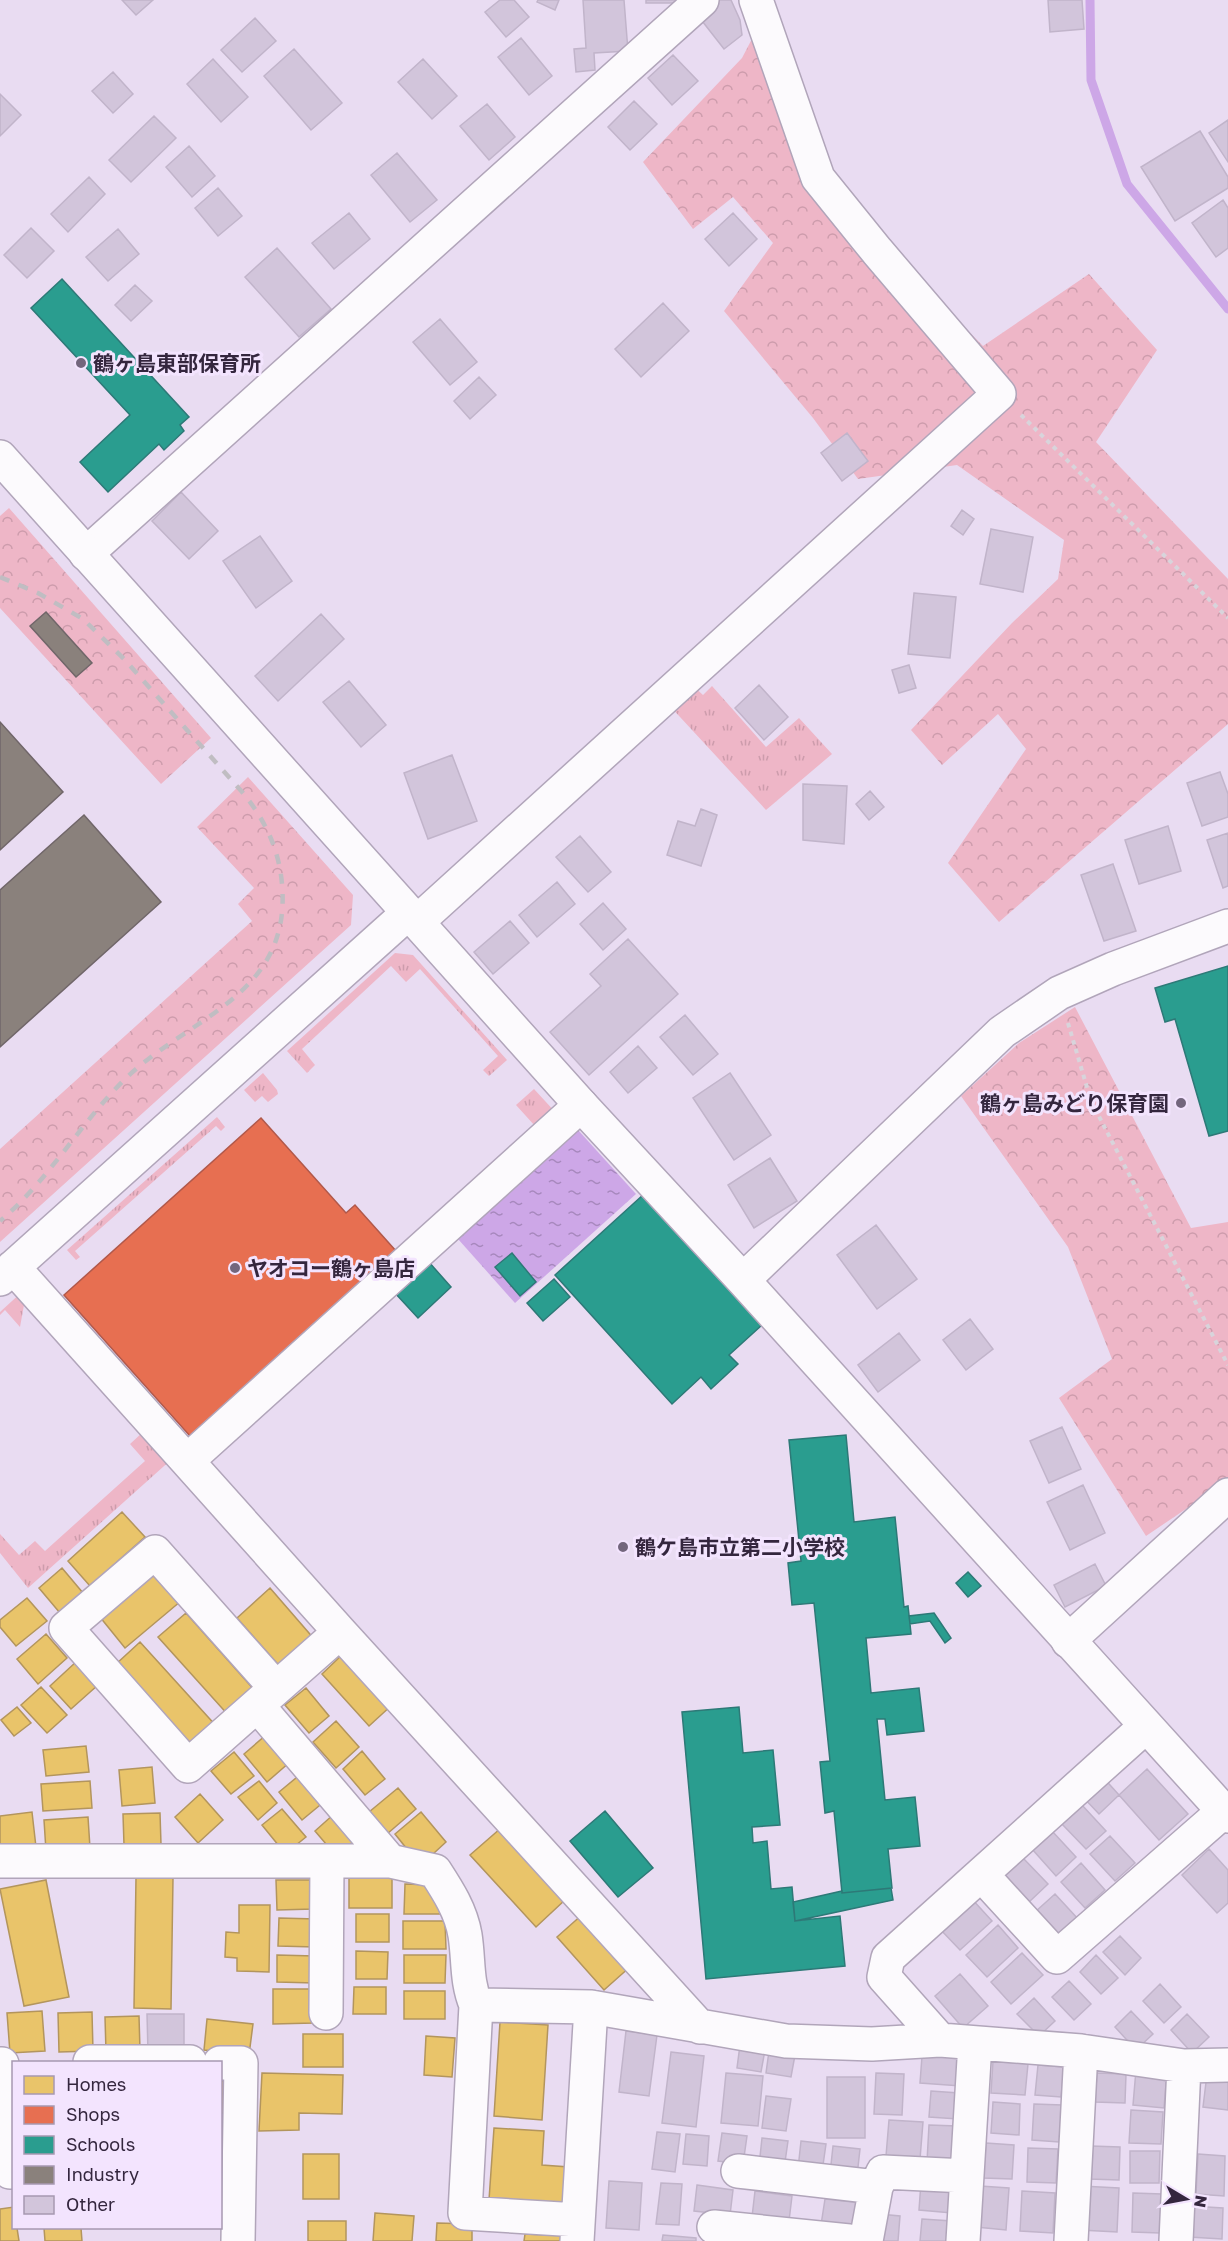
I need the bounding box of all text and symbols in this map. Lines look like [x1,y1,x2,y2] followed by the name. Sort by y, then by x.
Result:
[93,350,261,376] place label: 鶴ヶ島東部保育所
[74,356,88,370] marker: 鶴ヶ島東部保育所
[980,1090,1169,1116] place label: 鶴ヶ島みどり保育園
[1174,1096,1188,1110] marker: 鶴ヶ島みどり保育園
[247,1255,415,1281] place label: ヤオコー鶴ヶ島店
[228,1261,242,1275] marker: ヤオコー鶴ヶ島店
[635,1534,845,1560] place label: 鶴ケ島市立第二小学校
[616,1540,630,1554] marker: 鶴ケ島市立第二小学校
[12,2061,222,2229] legend
[66,2073,126,2095] text: Homes
[66,2103,120,2125] text: Shops
[66,2133,135,2155] text: Schools
[66,2163,139,2185] text: Industry
[1156,2169,1216,2229] north arrow
[66,2193,115,2215] text: Other
[1190,2194,1212,2209] text: N

